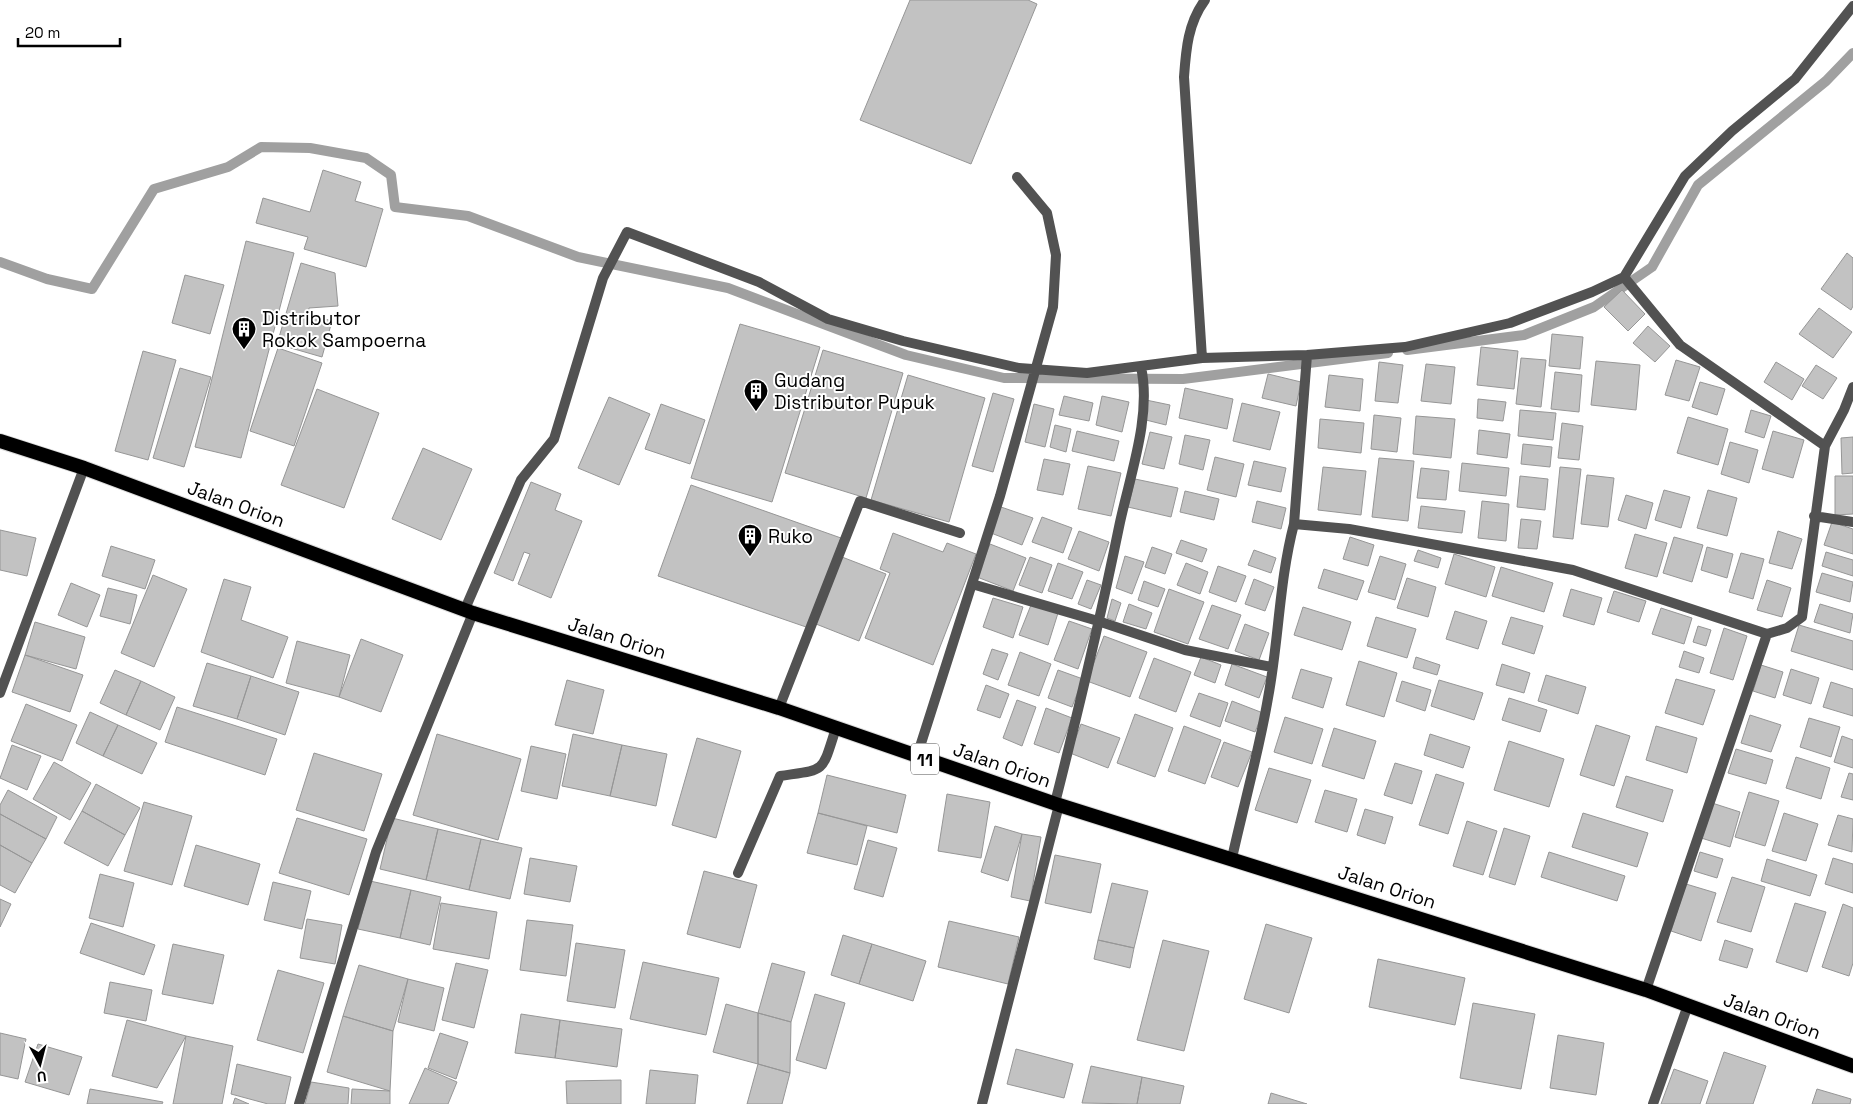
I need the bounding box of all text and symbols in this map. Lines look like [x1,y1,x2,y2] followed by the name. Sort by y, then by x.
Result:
[18,15,120,47] scale bar
[25,23,60,42] text: 20 m
[262,306,426,353] place label: Distributor Rokok Sampoerna
[231,316,257,350] building icon: Distributor Rokok Sampoerna
[774,368,935,415] place label: Gudang Distributor Pupuk
[743,378,769,412] building icon: Gudang Distributor Pupuk
[184,475,288,533] street label: Jalan Orion
[737,523,763,557] building icon: Ruko
[768,524,813,549] place label: Ruko
[565,611,669,665] street label: Jalan Orion
[950,737,1054,793] street label: Jalan Orion
[911,744,939,774] road number: 11
[1335,859,1439,915] street label: Jalan Orion
[1720,987,1824,1045] street label: Jalan Orion
[15,1039,65,1089] north arrow
[36,1067,47,1086] text: U

